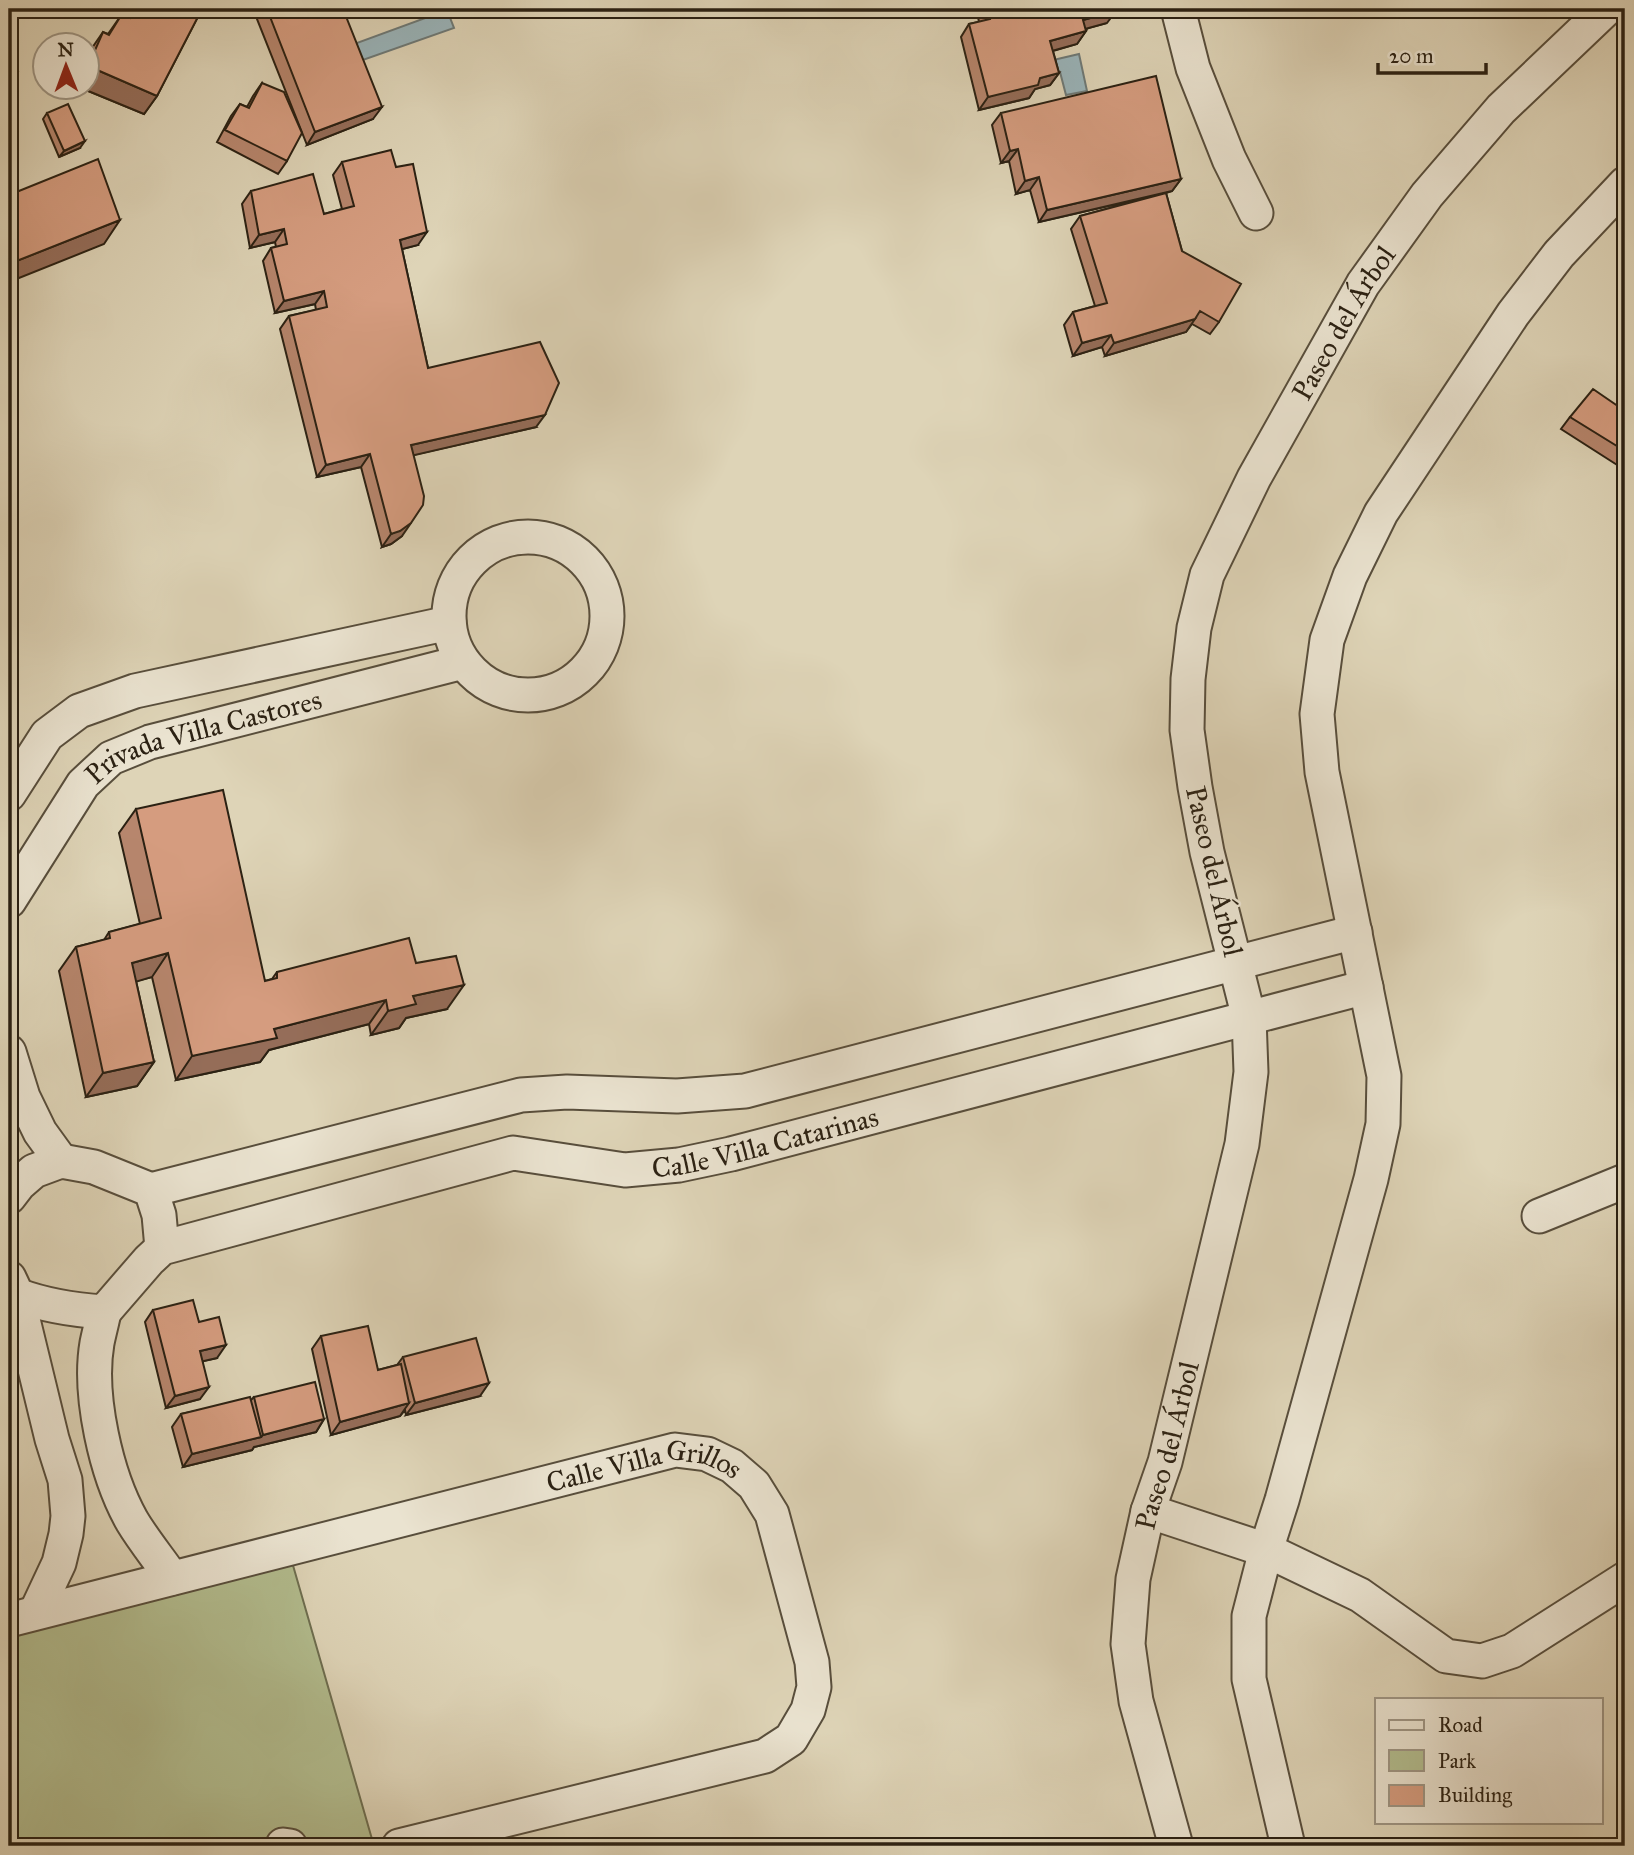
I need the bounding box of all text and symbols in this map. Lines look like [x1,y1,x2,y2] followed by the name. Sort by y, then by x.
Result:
[32,32,102,102] north arrow
[1378,32,1487,76] scale bar
[57,38,74,61] text: N
[1389,43,1434,69] text: 20 m
[1284,239,1403,407] street label: Paseo del Árbol
[77,682,325,792] street label: Privada Villa Castores
[1178,783,1251,960] street label: Paseo del Árbol
[650,1099,882,1185] street label: Calle Villa Catarinas
[1127,1357,1207,1533] street label: Paseo del Árbol
[542,1432,750,1500] street label: Calle Villa Grillos
[1375,1698,1602,1824] legend
[1438,1712,1483,1738] text: Road
[1438,1748,1476,1774] text: Park
[1438,1782,1512,1808] text: Building

